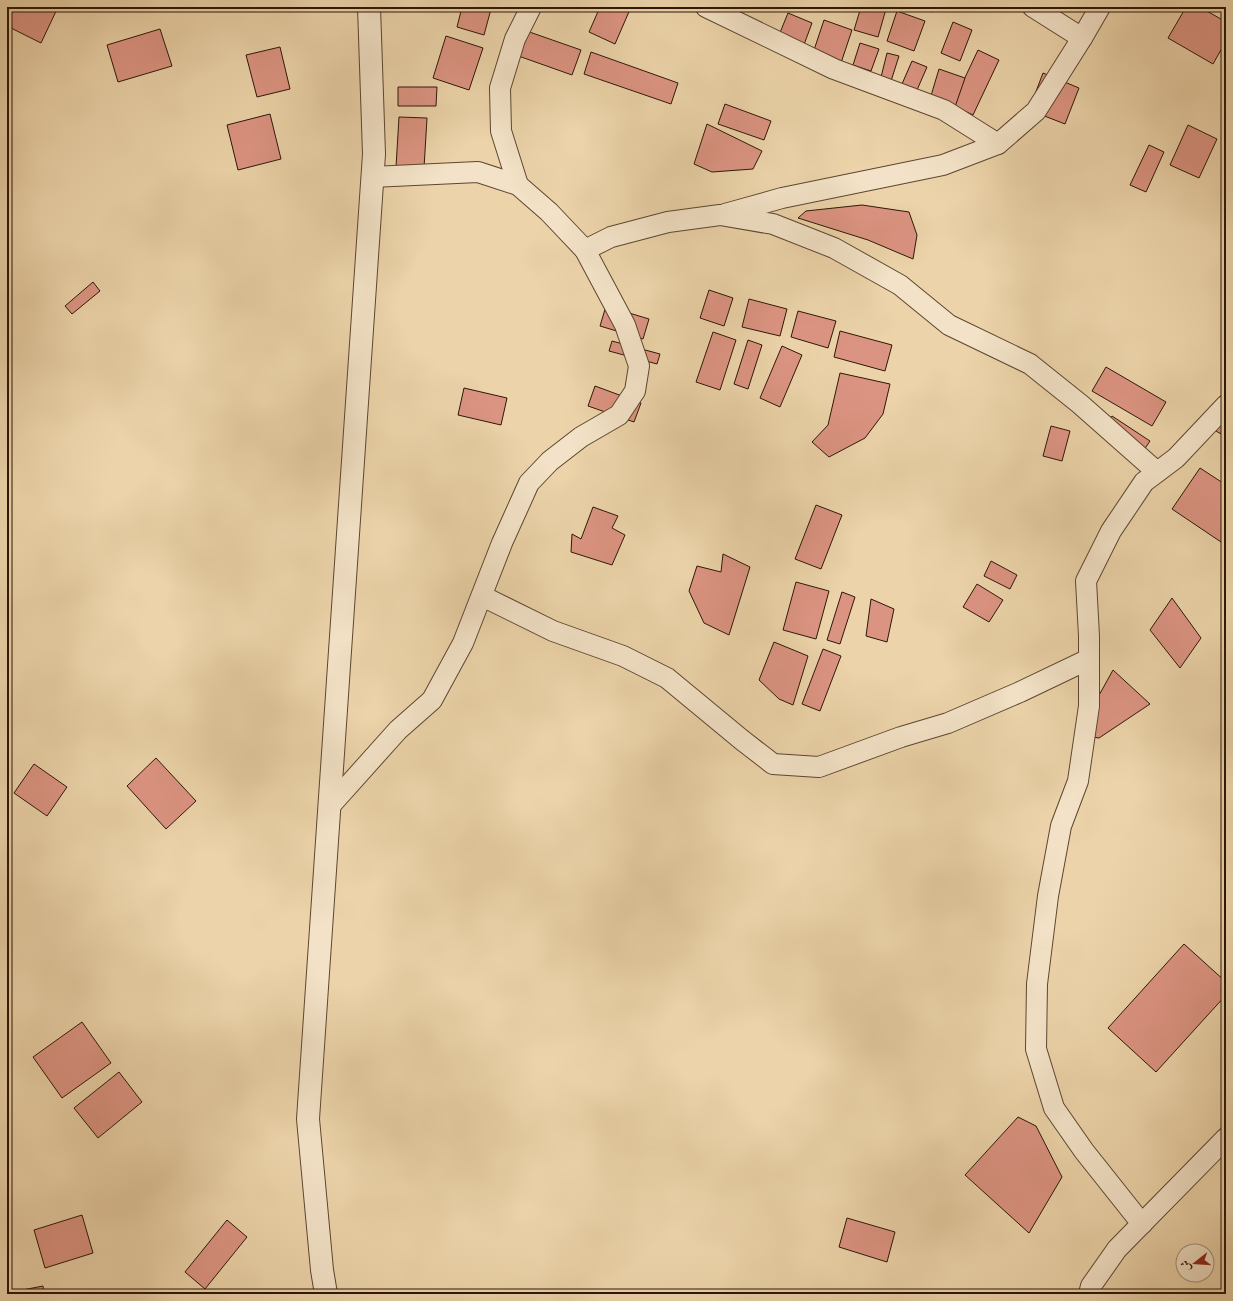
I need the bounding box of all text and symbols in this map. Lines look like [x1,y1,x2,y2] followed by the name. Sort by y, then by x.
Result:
[1175,1243,1215,1283] north arrow
[1178,1258,1196,1273] text: ش

